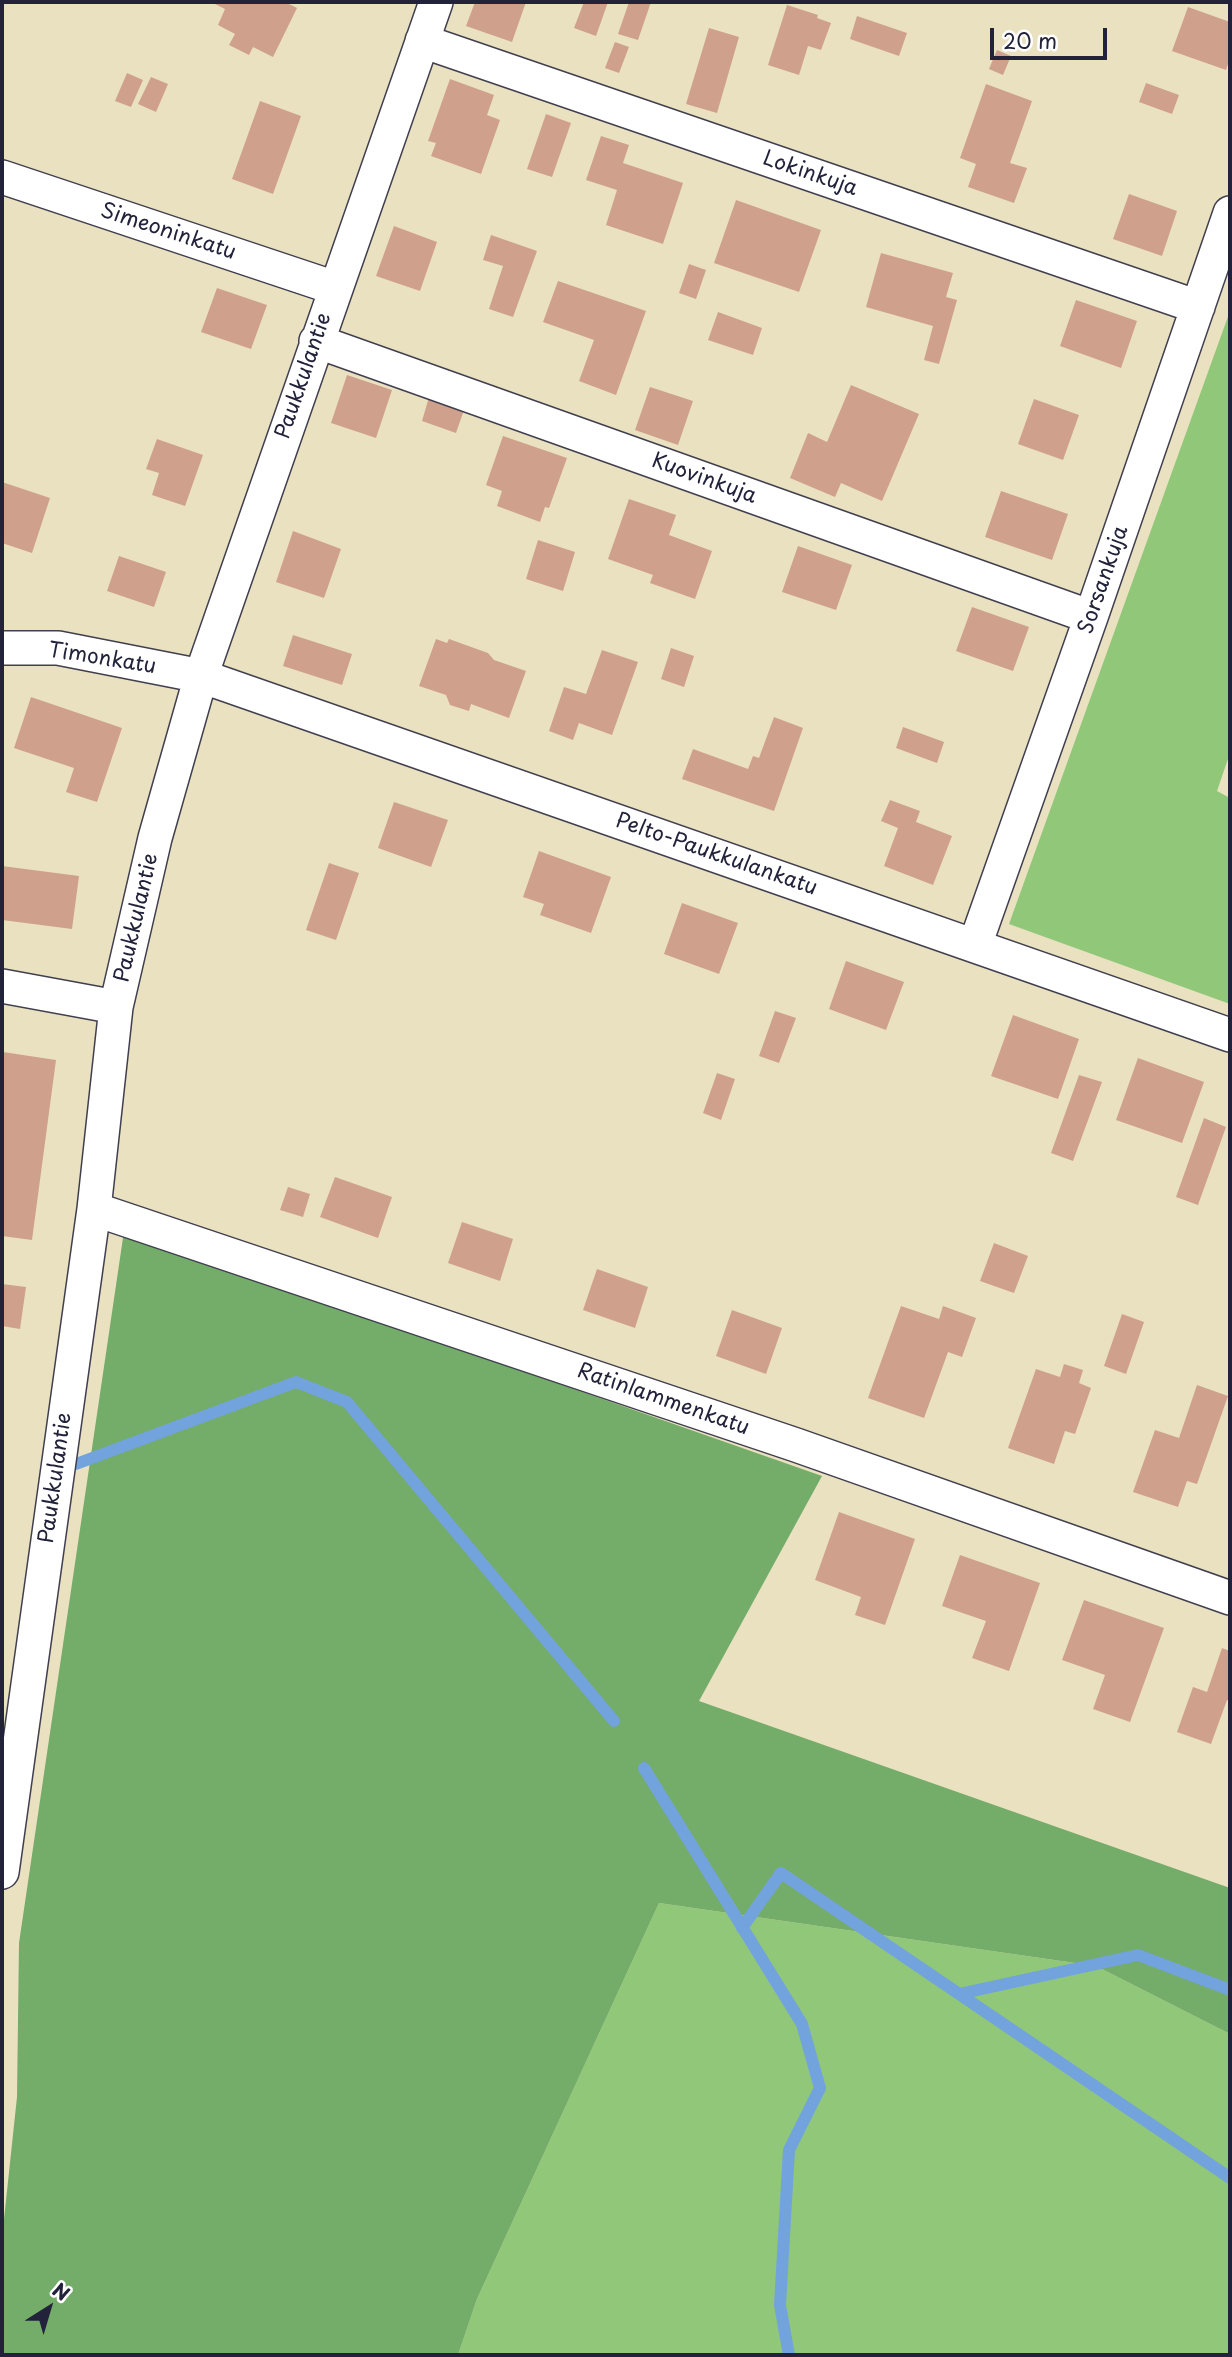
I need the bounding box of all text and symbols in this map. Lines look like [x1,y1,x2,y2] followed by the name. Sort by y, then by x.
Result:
[994,14,1111,58] scale bar
[1003,24,1057,56] text: 20 m
[759,146,861,202] street label: Lokinkuja
[97,198,239,266] street label: Simeoninkatu
[271,310,337,442] street label: Paukkulantie
[648,448,760,510] street label: Kuovinkuja
[1074,523,1134,637] street label: Sorsankuja
[46,638,158,680] street label: Timonkatu
[612,809,820,901] street label: Pelto-Paukkulankatu
[110,851,164,985] street label: Paukkulantie
[574,1359,752,1441] street label: Ratinlammenkatu
[34,1411,78,1545] street label: Paukkulantie
[14,2273,84,2343] north arrow
[47,2276,76,2307] text: N

